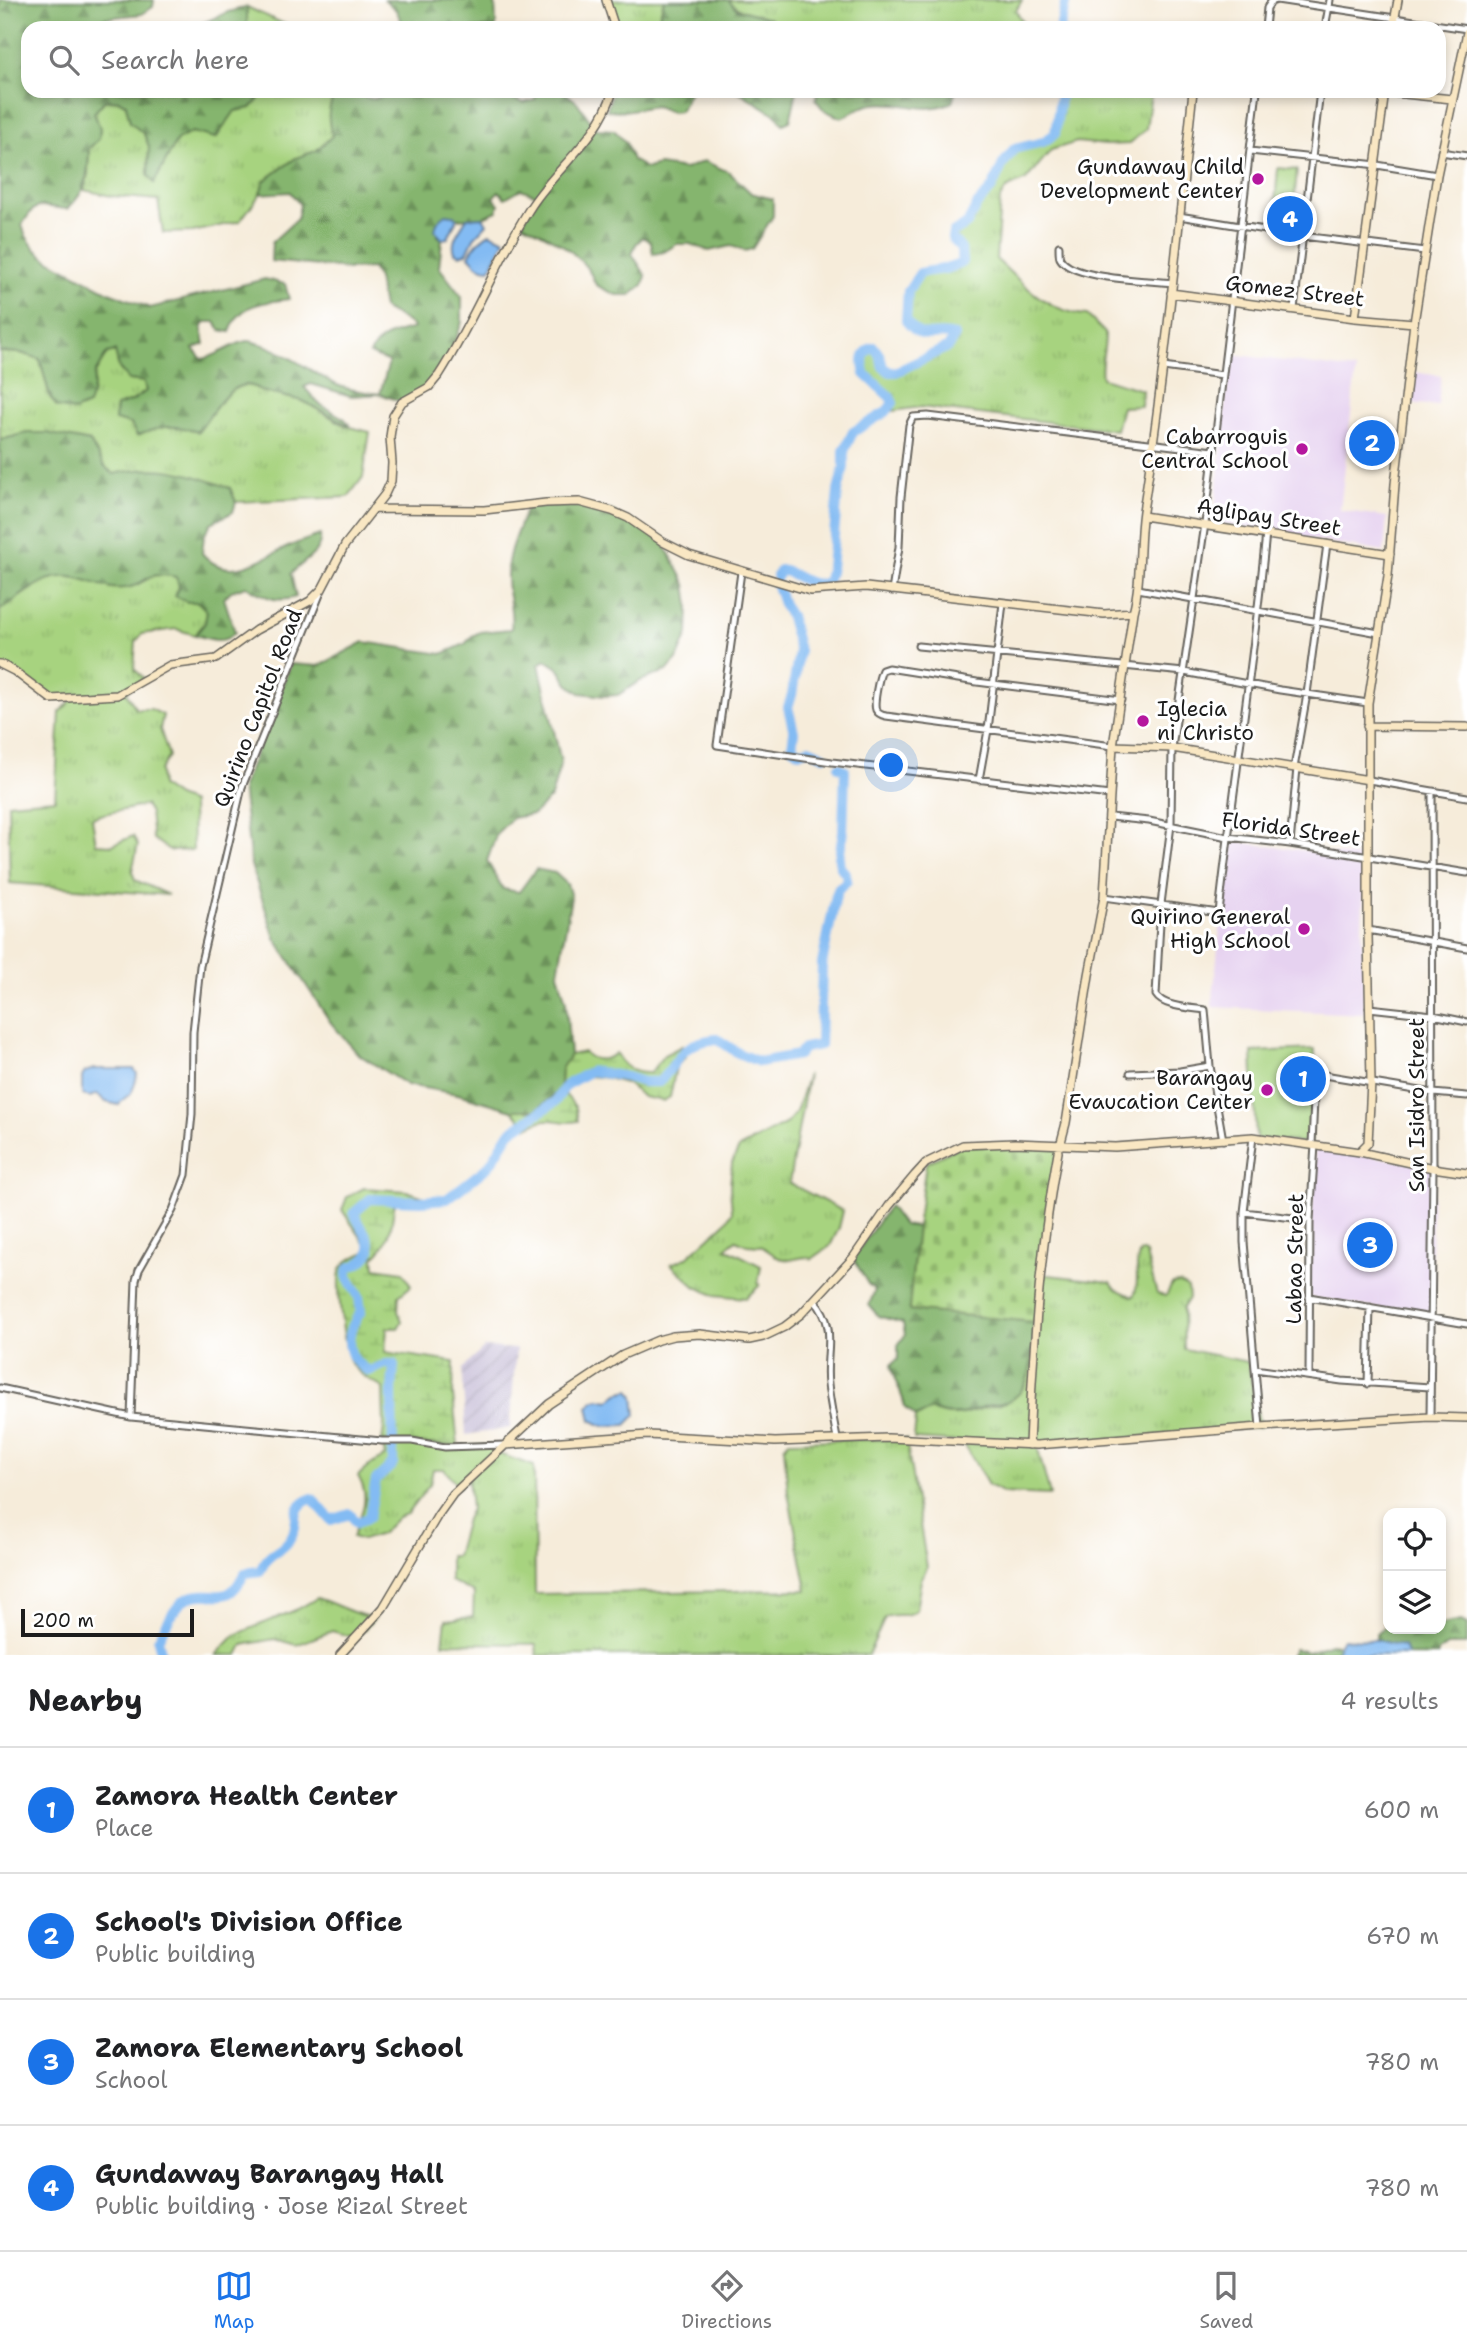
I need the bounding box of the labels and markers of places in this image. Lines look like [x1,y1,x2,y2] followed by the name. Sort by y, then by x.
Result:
[1040,153,1244,205] place label: Gundaway Child Development Center
[1250,171,1266,187] marker: Gundaway Child Development Center
[1267,193,1313,245] pin: 4
[1349,417,1395,469] pin: 2
[1141,423,1289,475] place label: Cabarroguis Central School
[1294,441,1310,457] marker: Cabarroguis Central School
[1157,695,1254,747] place label: Iglecia ni Christo
[1135,713,1151,729] marker: Iglecia ni Christo
[1130,903,1291,955] place label: Quirino General High School
[1296,921,1312,937] marker: Quirino General High School
[1280,1053,1326,1105] pin: 1
[1069,1064,1253,1116] place label: Barangay Evaucation Center
[1259,1082,1275,1098] marker: Barangay Evaucation Center
[1347,1219,1393,1271] pin: 3

